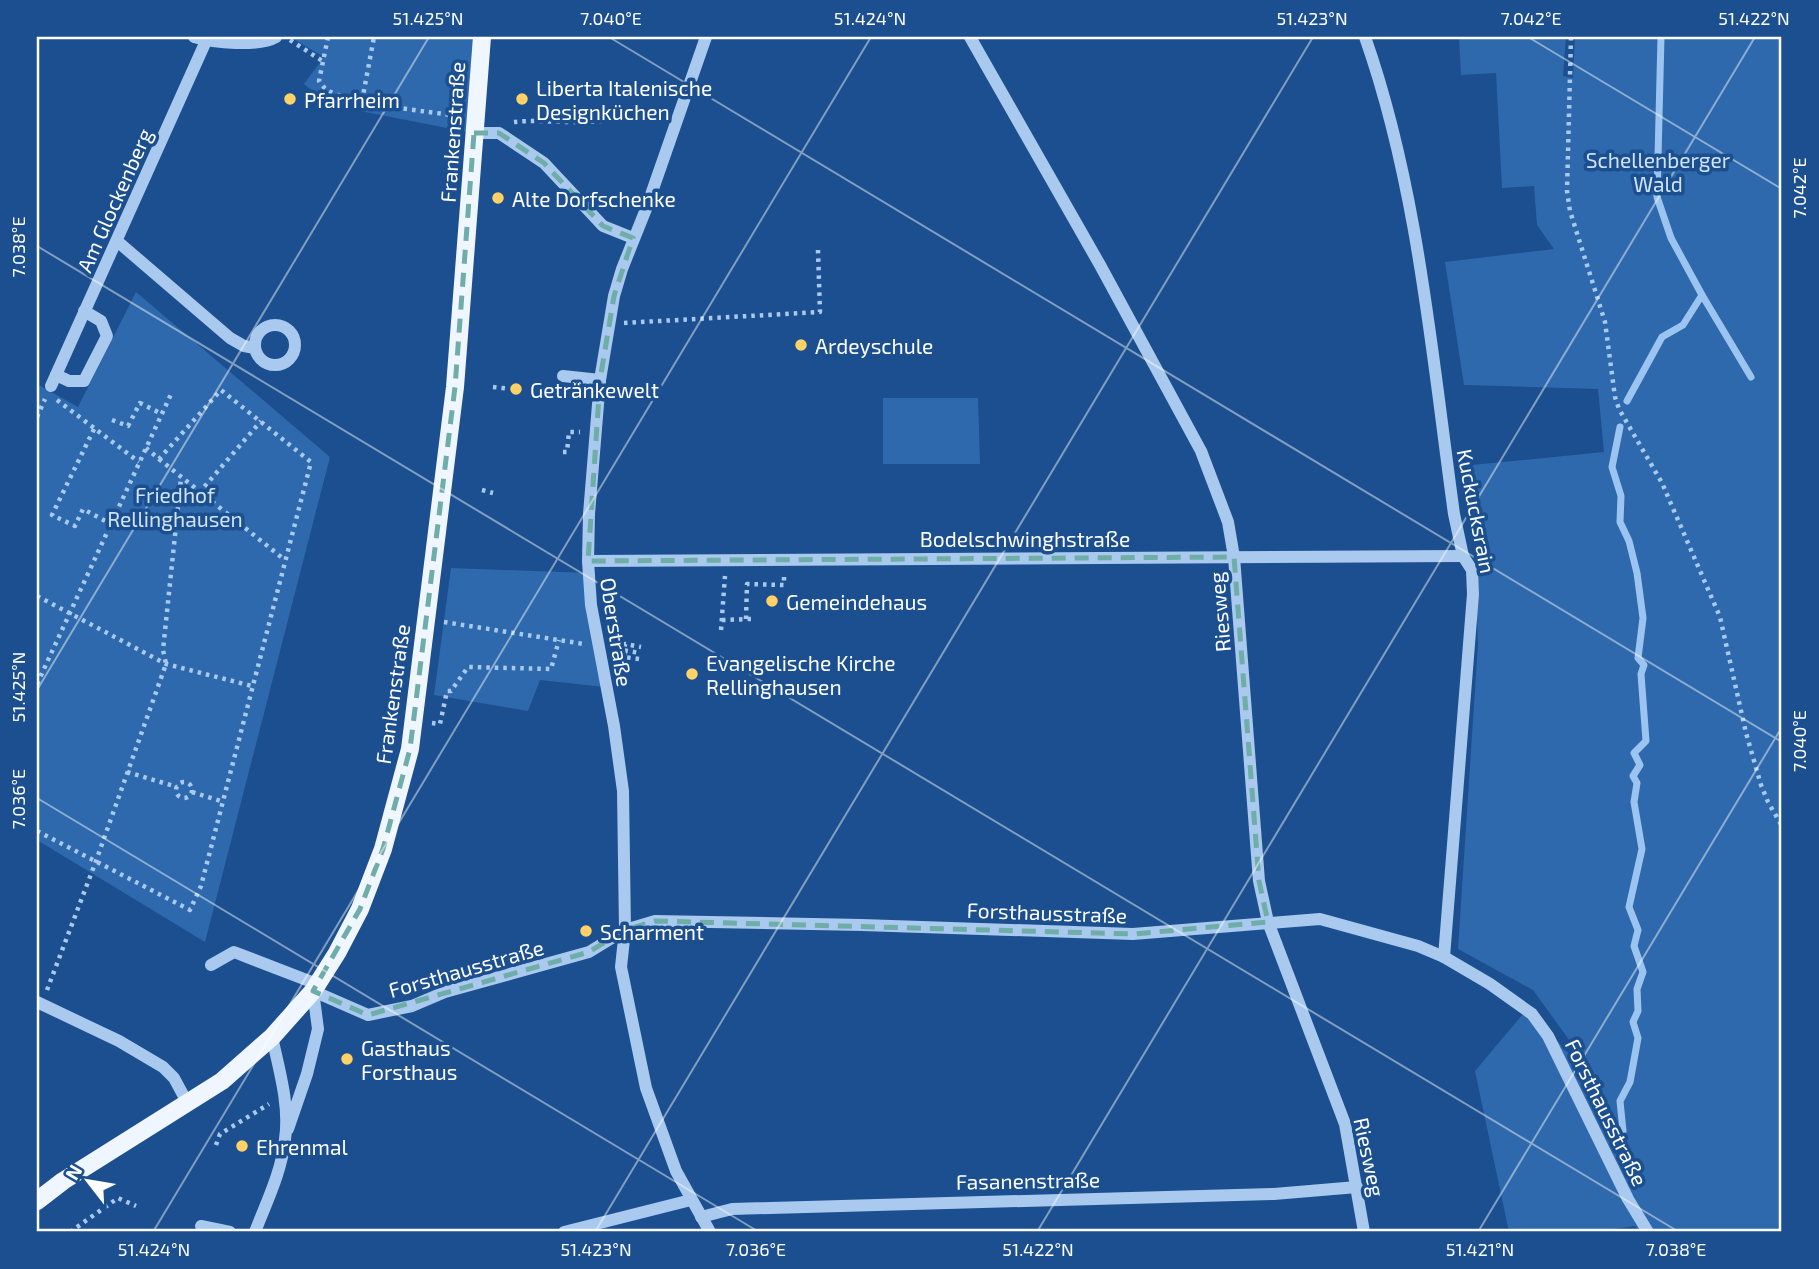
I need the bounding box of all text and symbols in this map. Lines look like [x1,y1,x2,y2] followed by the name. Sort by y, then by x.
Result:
[393,7,463,29] text: 51.425°N
[580,7,642,29] text: 7.040°E
[834,7,906,29] text: 51.424°N
[1276,7,1348,29] text: 51.423°N
[1500,7,1562,29] text: 7.042°E
[1718,7,1790,29] text: 51.422°N
[435,61,469,203] street label: Frankenstraße
[536,75,712,124] place label: Liberta Italenische Designküchen
[304,87,400,112] place label: Pfarrheim
[282,91,298,107] marker: Pfarrheim
[514,91,530,107] marker: Liberta Italenische Designküchen
[71,124,157,276] street label: Am Glockenberg
[1586,147,1731,196] park label: Schellenberger Wald
[1788,157,1810,219] text: 7.042°E
[512,186,676,211] place label: Alte Dorfschenke
[490,190,506,206] marker: Alte Dorfschenke
[7,217,29,277] text: 7.038°E
[815,333,933,358] place label: Ardeyschule
[793,337,809,353] marker: Ardeyschule
[530,377,659,402] place label: Getränkewelt
[508,381,524,397] marker: Getränkewelt
[1453,447,1501,575] street label: Kuckucksrain
[107,482,243,531] park label: Friedhof Rellinghausen
[920,526,1130,551] street label: Bodelschwinghstraße
[1203,571,1235,653] street label: Riesweg
[596,576,638,688] street label: Oberstraße
[786,589,927,614] place label: Gemeindehaus
[764,593,780,609] marker: Gemeindehaus
[370,622,414,766] street label: Frankenstraße
[706,650,895,699] place label: Evangelische Kirche Rellinghausen
[7,652,29,722] text: 51.425°N
[684,666,700,682] marker: Evangelische Kirche Rellinghausen
[1788,710,1810,772] text: 7.040°E
[7,769,29,829] text: 7.036°E
[966,897,1128,927] street label: Forsthausstraße
[600,919,704,944] place label: Scharment
[578,923,594,939] marker: Scharment
[385,934,547,1002] street label: Forsthausstraße
[1561,1034,1653,1190] street label: Forsthausstraße
[361,1035,457,1084] place label: Gasthaus Forsthaus
[339,1051,355,1067] marker: Gasthaus Forsthaus
[1349,1115,1391,1199] street label: Riesweg
[256,1134,349,1159] place label: Ehrenmal
[234,1138,250,1154] marker: Ehrenmal
[52,1146,122,1216] north arrow
[60,1160,86,1184] text: N
[956,1166,1100,1194] street label: Fasanenstraße
[118,1238,190,1260] text: 51.424°N
[560,1238,632,1260] text: 51.423°N
[726,1238,786,1260] text: 7.036°E
[1002,1238,1074,1260] text: 51.422°N
[1446,1238,1514,1260] text: 51.421°N
[1646,1238,1706,1260] text: 7.038°E

